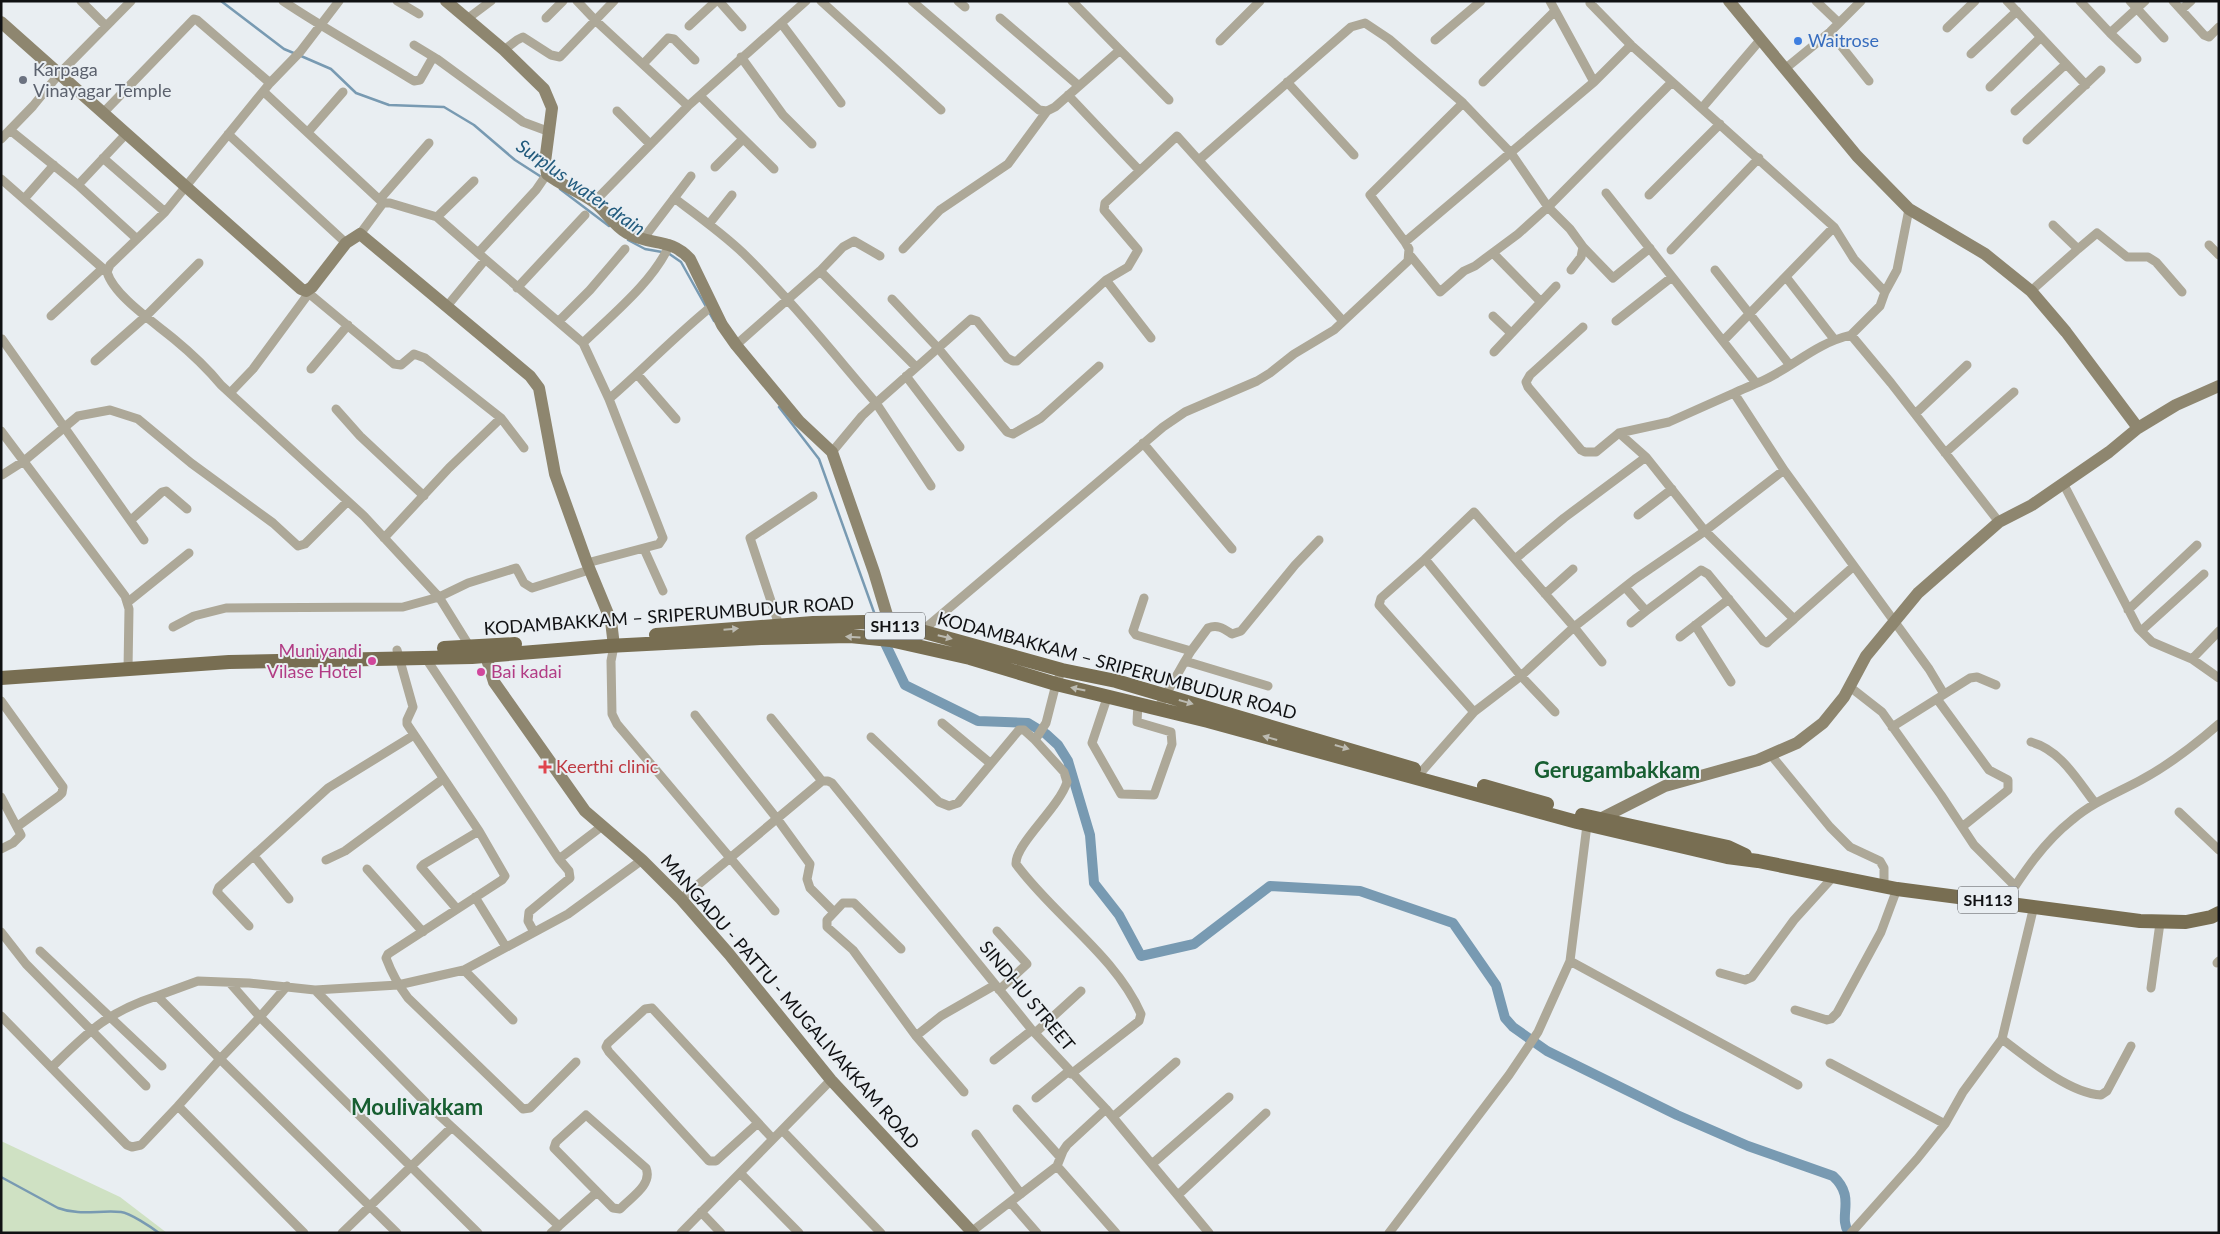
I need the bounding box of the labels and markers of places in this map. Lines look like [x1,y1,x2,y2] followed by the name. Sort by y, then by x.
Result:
[1808,29,1879,51] place label: Waitrose
[1792,35,1804,47] marker: Waitrose
[33,58,171,101] place label: Karpaga Vinayagar Temple
[17,74,29,86] marker: Karpaga Vinayagar Temple
[267,639,362,682] place label: Muniyandi Vilase Hotel
[366,655,378,667] marker: Muniyandi Vilase Hotel
[491,660,562,682] place label: Bai kadai
[475,666,487,678] marker: Bai kadai
[556,755,659,777] place label: Keerthi clinic
[538,760,552,774] marker: Keerthi clinic

